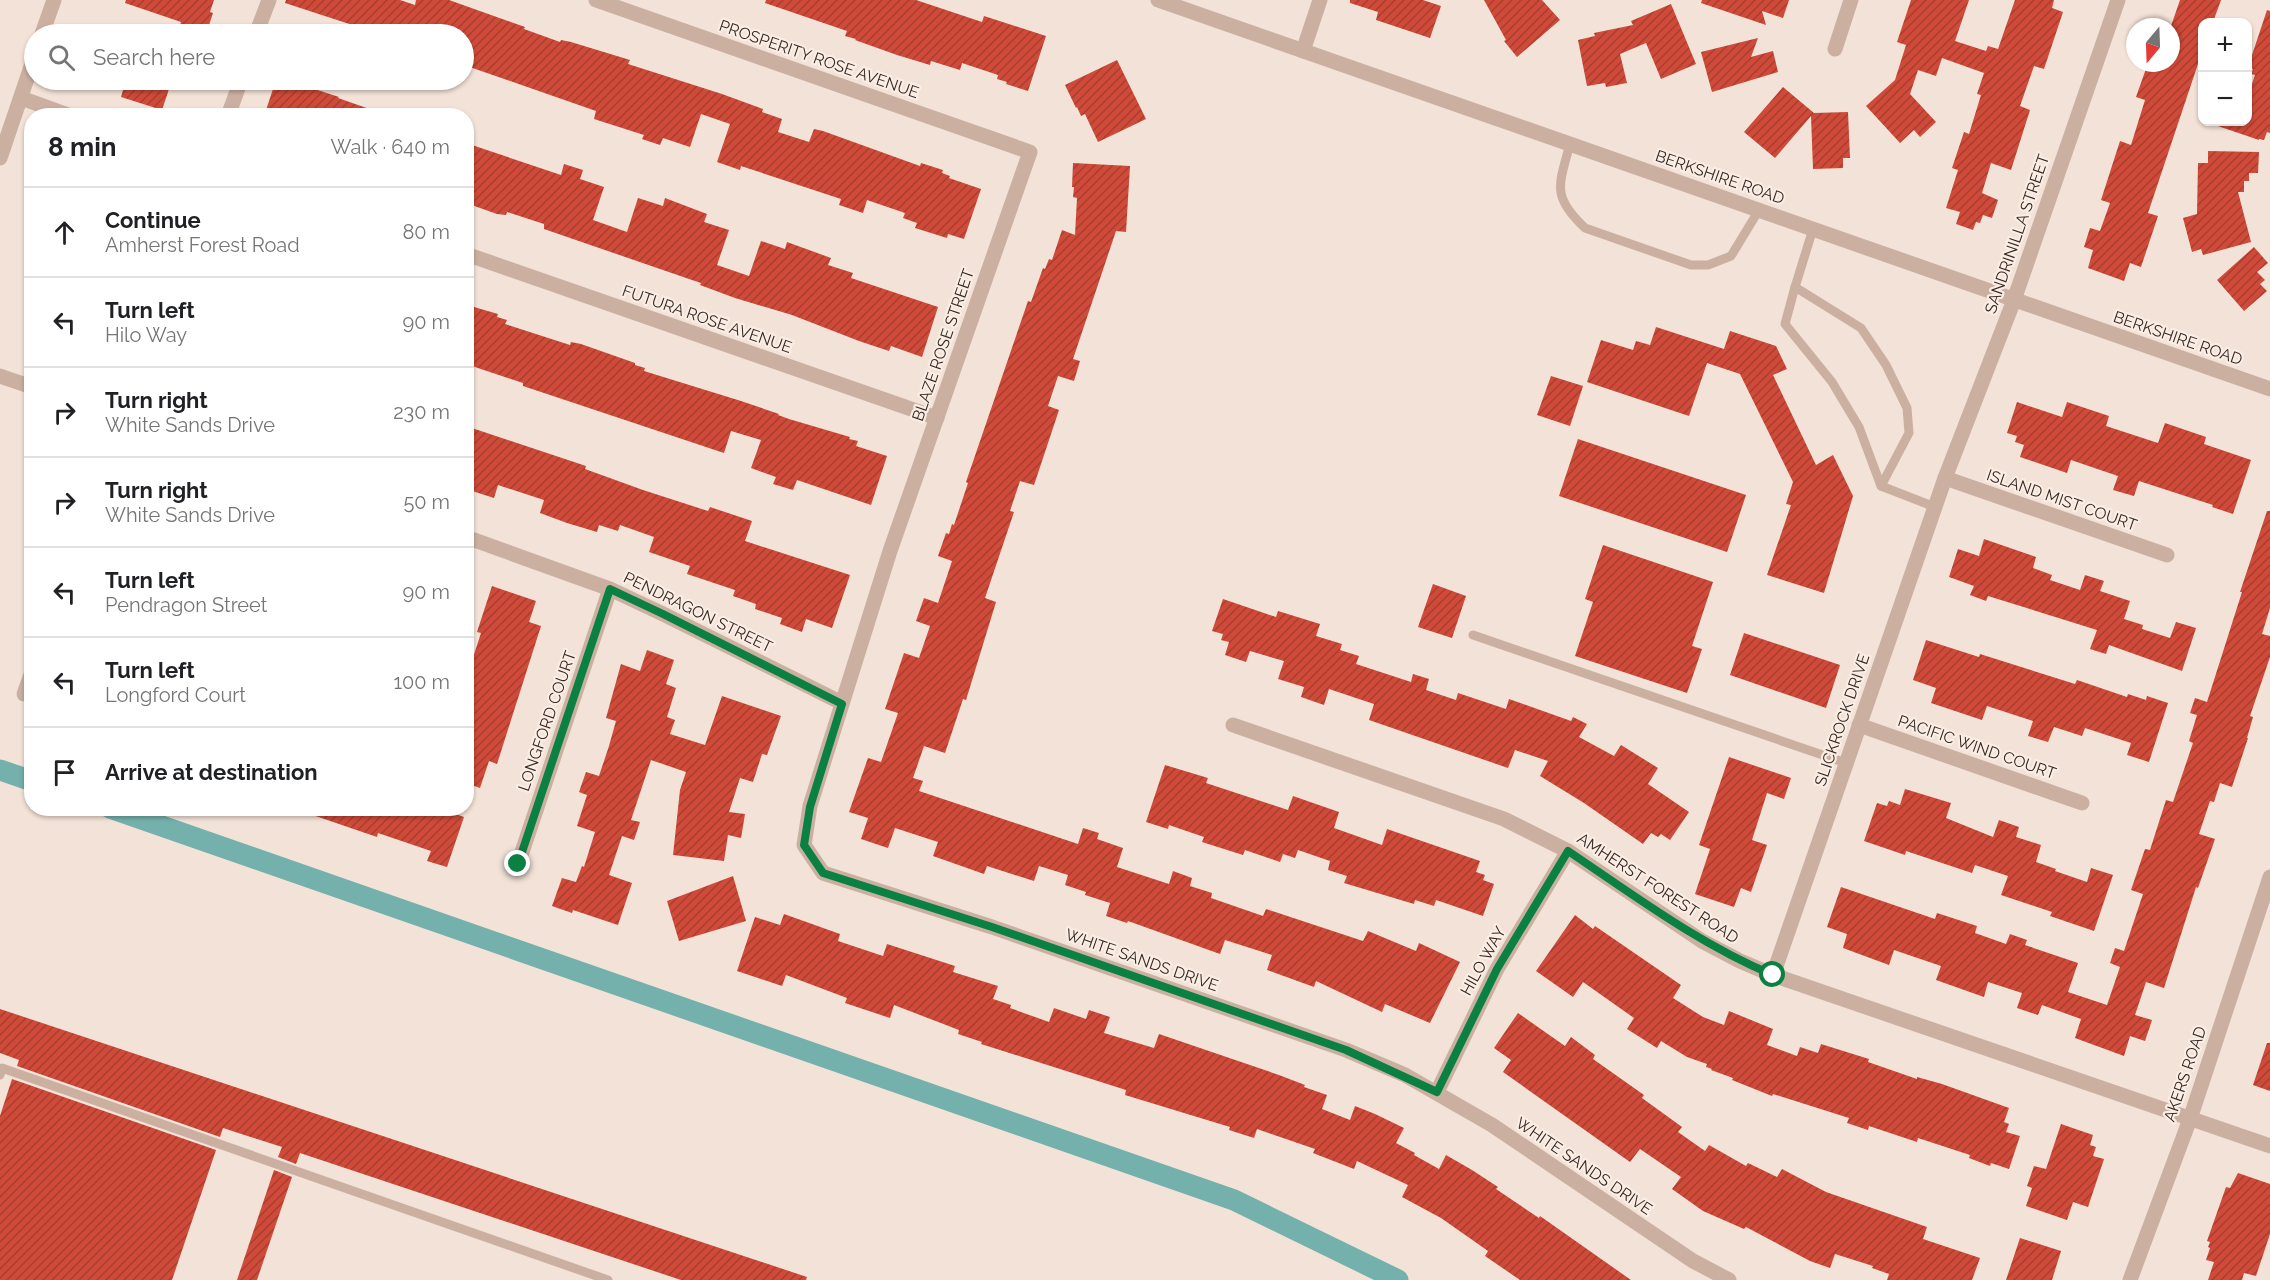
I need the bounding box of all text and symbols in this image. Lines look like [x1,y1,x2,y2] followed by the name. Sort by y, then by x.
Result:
[717,16,922,102] street label: PROSPERITY ROSE AVENUE
[2126,18,2180,72] north arrow
[2198,18,2252,126] map controls
[2198,18,2252,72] button: +
[24,24,474,90] search box
[45,41,78,74] icon: search
[93,44,215,70] text: Search here
[2198,72,2252,126] button: −
[48,132,116,162] text: 8 min
[331,135,450,159] text: Walk · 640 m
[1653,146,1787,208] street label: BERKSHIRE ROAD
[1981,152,2053,316] street label: SANDRINILLA STREET
[105,207,201,233] text: Continue
[48,216,81,249] icon: ahead
[402,220,450,244] text: 80 m
[105,233,300,257] text: Amherst Forest Road
[908,266,978,424] street label: BLAZE ROSE STREET
[620,281,795,357] street label: FUTURA ROSE AVENUE
[105,297,195,323] text: Turn left
[48,306,81,339] icon: left
[2111,307,2245,369] street label: BERKSHIRE ROAD
[403,310,450,334] text: 90 m
[105,323,187,347] text: Hilo Way
[105,387,208,413] text: Turn right
[48,396,81,429] icon: right
[393,400,450,424] text: 230 m
[105,413,275,437] text: White Sands Drive
[1984,465,2140,535] street label: ISLAND MIST COURT
[105,477,208,503] text: Turn right
[48,486,81,519] icon: right
[403,490,450,514] text: 50 m
[105,503,275,527] text: White Sands Drive
[105,567,195,593] text: Turn left
[620,568,776,656] street label: PENDRAGON STREET
[48,576,81,609] icon: left
[403,580,450,604] text: 90 m
[105,593,267,617] text: Pendragon Street
[514,648,580,794] street label: LONGFORD COURT
[1810,651,1874,789] street label: SLICKROCK DRIVE
[105,657,195,683] text: Turn left
[48,666,81,699] icon: left
[393,670,450,694] text: 100 m
[105,683,246,707] text: Longford Court
[1895,711,2059,783] street label: PACIFIC WIND COURT
[48,756,81,789] icon: arrive
[105,759,318,785] text: Arrive at destination
[1574,829,1742,947] street label: AMHERST FOREST ROAD
[504,850,530,876] route end
[1456,923,1510,999] street label: HILO WAY
[1063,925,1221,995] street label: WHITE SANDS DRIVE
[1759,961,1785,987] route start
[2160,1024,2210,1124] street label: AKERS ROAD
[1512,1113,1656,1219] street label: WHITE SANDS DRIVE

